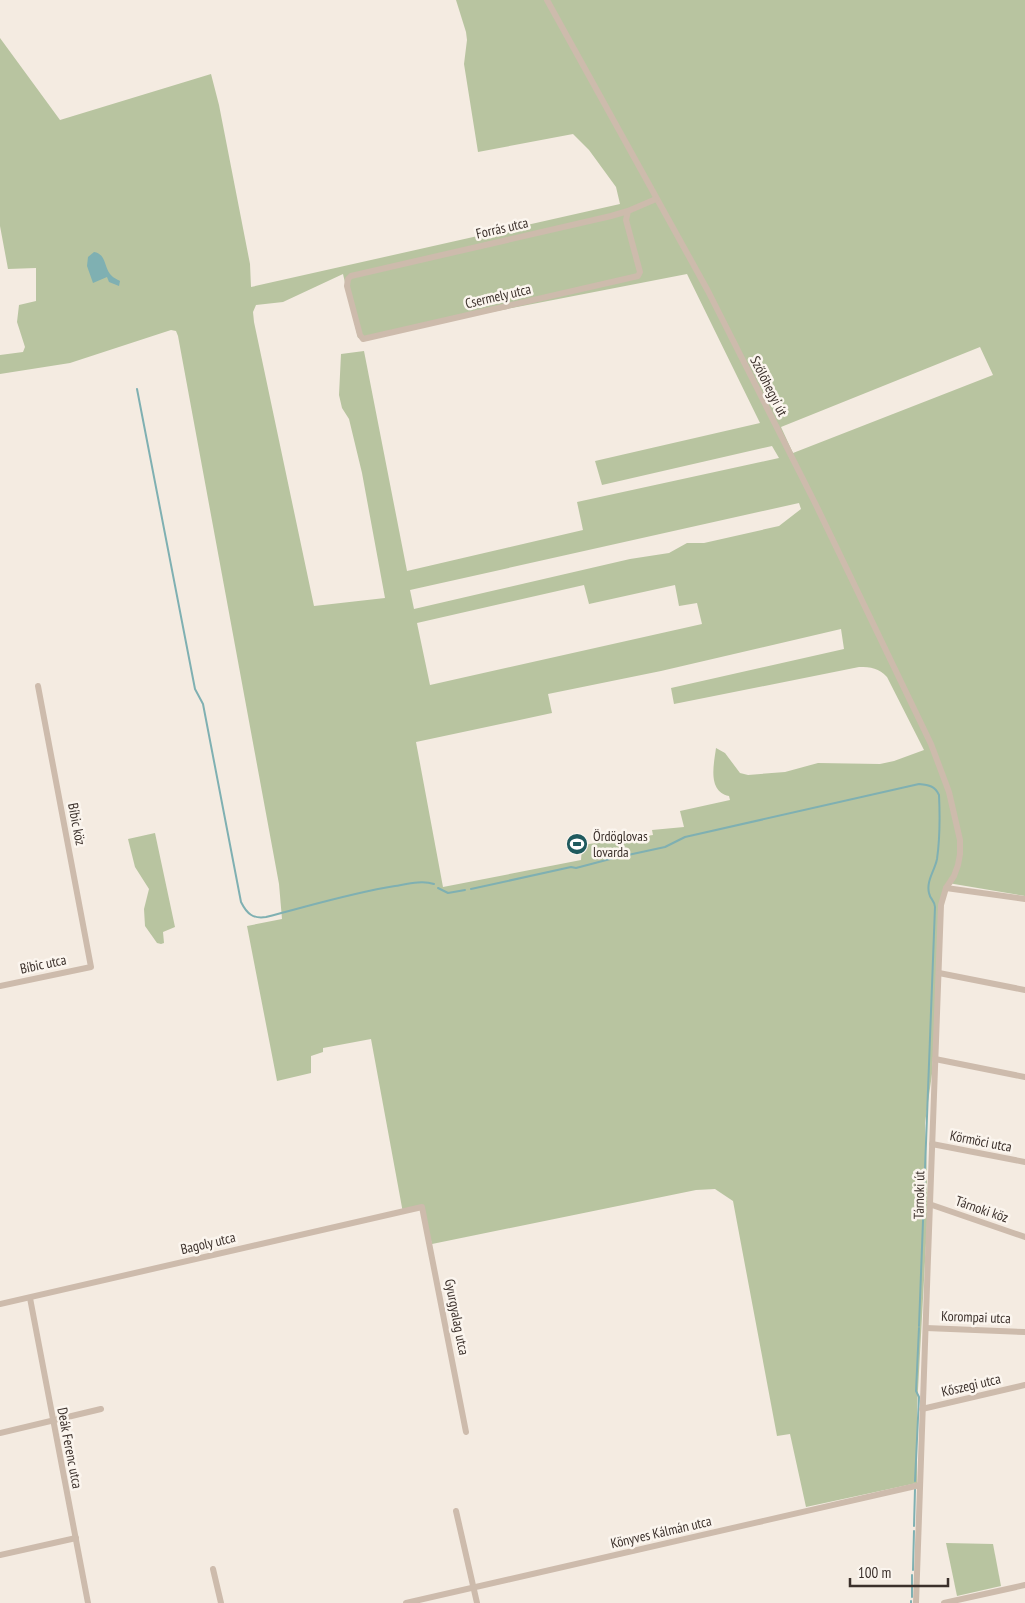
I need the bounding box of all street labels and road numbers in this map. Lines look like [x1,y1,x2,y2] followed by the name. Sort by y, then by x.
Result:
[474,213,530,243] street label: Forrás utca
[463,280,533,312] street label: Csermely utca
[746,353,792,419] street label: Szőlőhegyi út
[64,801,90,847] street label: Bíbic köz
[18,950,68,978] street label: Bíbic utca
[948,1126,1014,1156] street label: Körmöci utca
[910,1170,928,1219] street label: Tárnoki út
[953,1192,1011,1226] street label: Tárnoki köz
[179,1228,237,1258] street label: Bagoly utca
[441,1277,473,1357] street label: Gyurgyalag utca
[941,1307,1011,1327] street label: Korompai utca
[940,1369,1002,1401] street label: Kőszegi utca
[53,1406,87,1490] street label: Deák Ferenc utca
[609,1512,713,1552] street label: Könyves Kálmán utca

